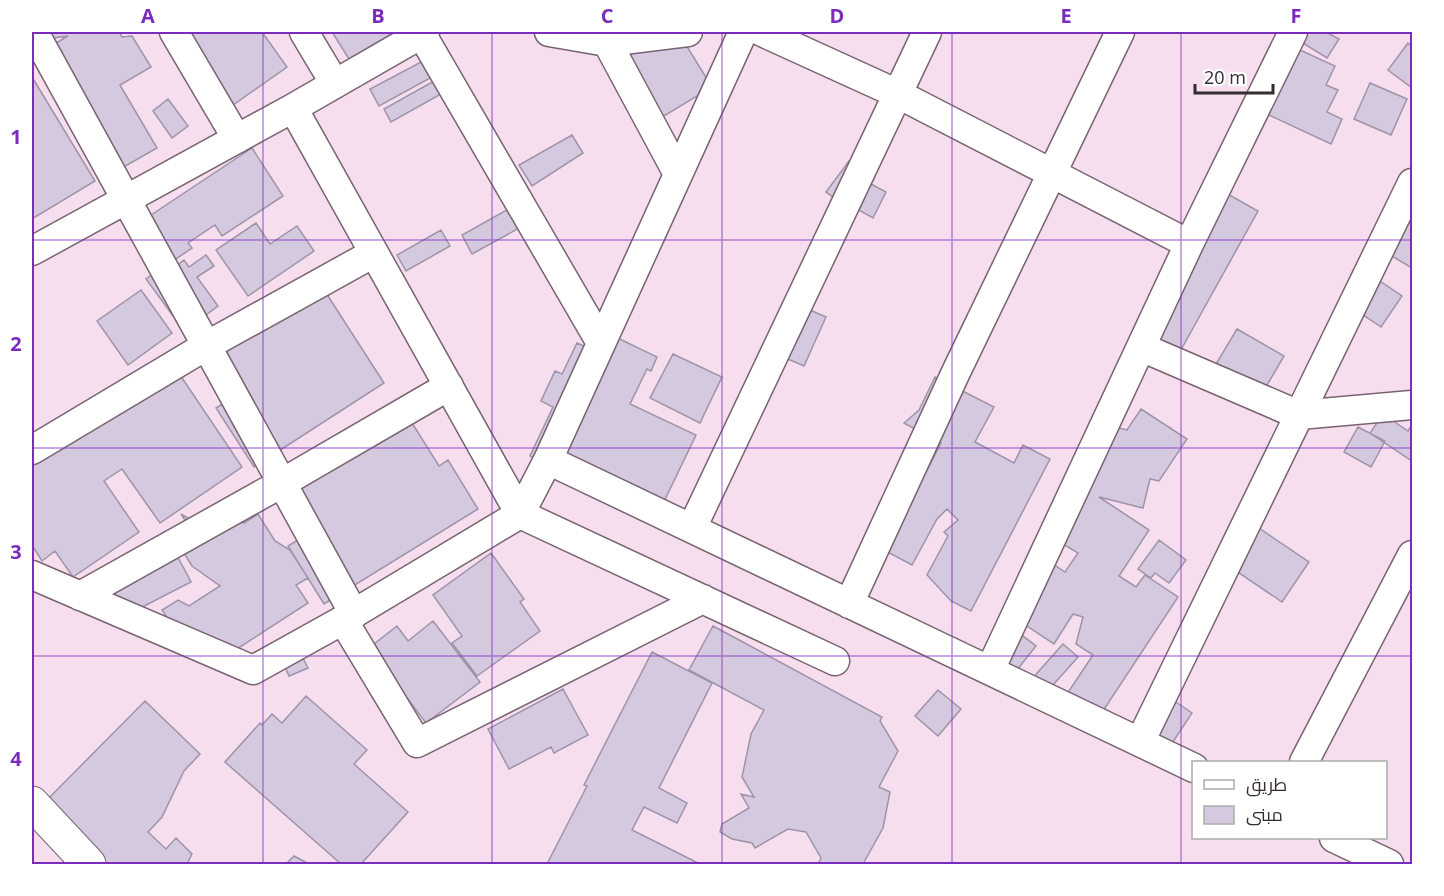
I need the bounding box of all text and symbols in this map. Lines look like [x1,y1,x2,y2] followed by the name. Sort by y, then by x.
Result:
[141,2,155,29] text: A
[371,2,385,29] text: B
[601,2,614,29] text: C
[830,2,844,29] text: D
[1060,2,1072,29] text: E
[1291,2,1301,29] text: F
[1195,57,1273,95] scale bar
[1204,65,1246,89] text: 20 m
[10,123,22,150] text: 1
[10,330,22,357] text: 2
[10,538,22,565] text: 3
[10,745,22,772] text: 4
[1192,761,1387,839] legend
[1246,772,1287,797] text: طريق
[1246,802,1283,826] text: مبنى

